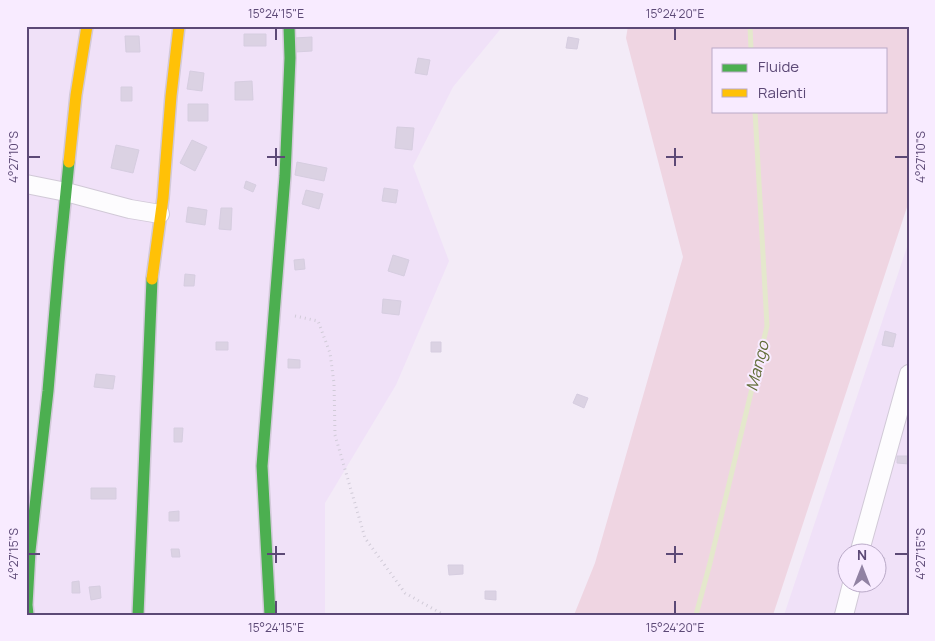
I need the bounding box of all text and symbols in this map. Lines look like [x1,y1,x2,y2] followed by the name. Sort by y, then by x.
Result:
[248,5,304,22] text: 15°24'15"E
[646,5,704,22] text: 15°24'20"E
[712,48,888,112] legend
[758,56,799,77] text: Fluide
[758,82,806,103] text: Ralenti
[5,131,22,183] text: 4°27'10"S
[912,131,929,183] text: 4°27'10"S
[740,337,774,393] water label: Mango
[5,528,22,580] text: 4°27'15"S
[912,528,929,580] text: 4°27'15"S
[838,544,888,594] north arrow
[857,545,867,564] text: N
[248,619,304,636] text: 15°24'15"E
[646,619,704,636] text: 15°24'20"E

